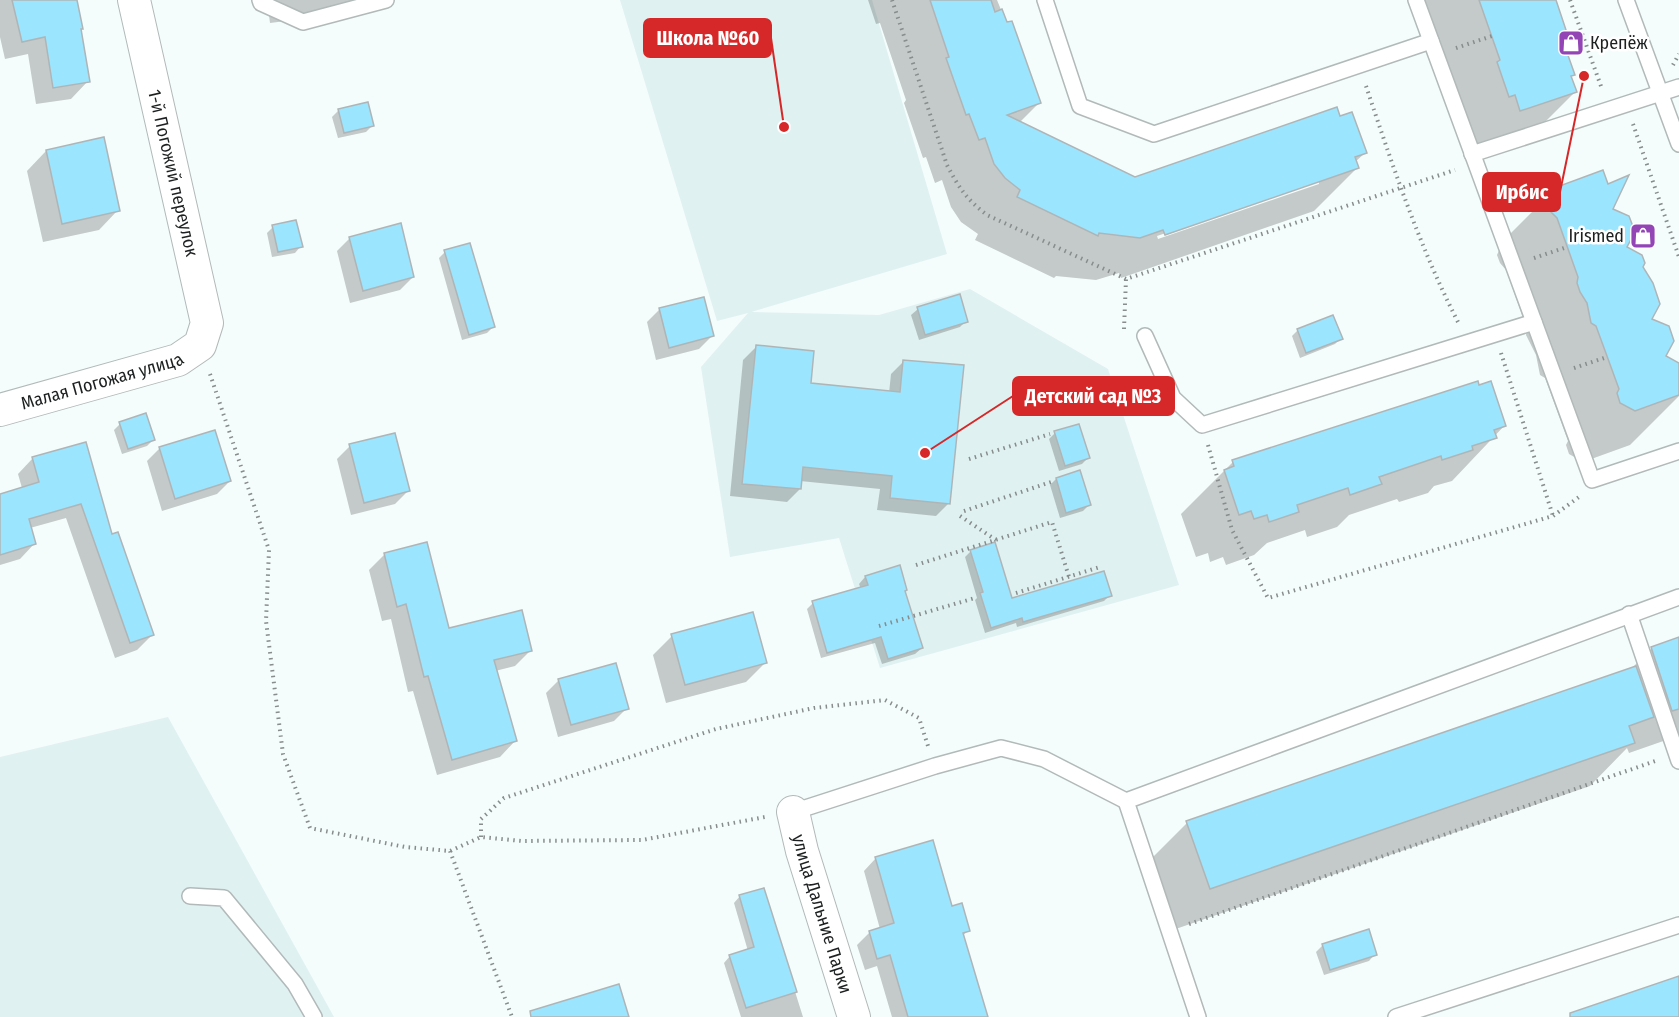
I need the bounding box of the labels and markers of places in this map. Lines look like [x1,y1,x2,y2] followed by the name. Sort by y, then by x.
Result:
[644,19,771,57] callout: Школа №60
[1556,28,1586,58] shop icon: Крепёж
[1590,32,1648,54] place label: Крепёж
[1483,173,1560,211] callout: Ирбис
[1628,221,1658,251] shop icon: Irismed
[1568,225,1624,247] place label: Irismed
[1013,377,1174,415] callout: Детский сад №3

